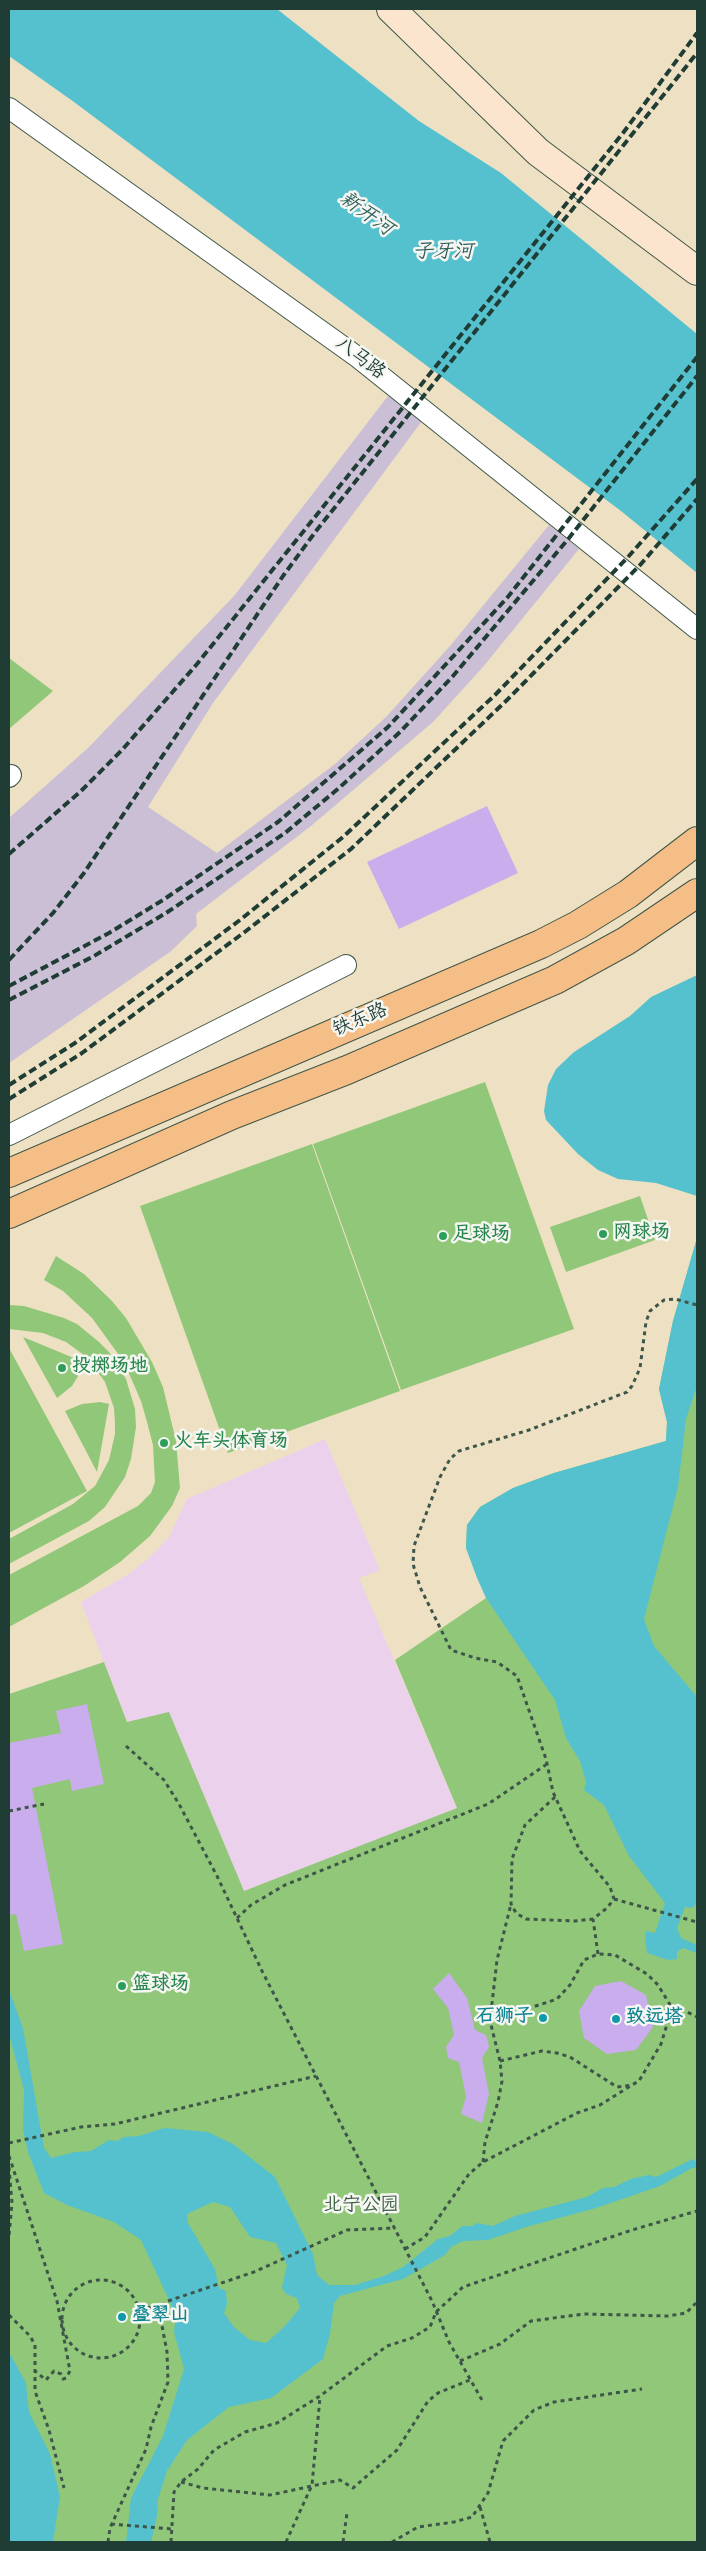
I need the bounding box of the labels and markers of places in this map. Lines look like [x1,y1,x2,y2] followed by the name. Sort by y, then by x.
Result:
[613,1223,670,1245] place label: 网球场
[453,1225,510,1247] place label: 足球场
[597,1228,609,1240] marker: 网球场
[437,1230,449,1242] marker: 足球场
[72,1357,148,1379] place label: 投掷场地
[56,1362,68,1374] marker: 投掷场地
[174,1432,288,1454] place label: 火车头体育场
[158,1437,170,1449] marker: 火车头体育场
[132,1975,189,1997] place label: 篮球场
[116,1980,128,1992] marker: 篮球场
[476,2007,533,2029] place label: 石狮子
[626,2008,683,2030] place label: 致远塔
[537,2012,549,2024] marker: 石狮子
[610,2013,622,2025] marker: 致远塔
[132,2306,189,2328] place label: 叠翠山
[116,2311,128,2323] marker: 叠翠山

